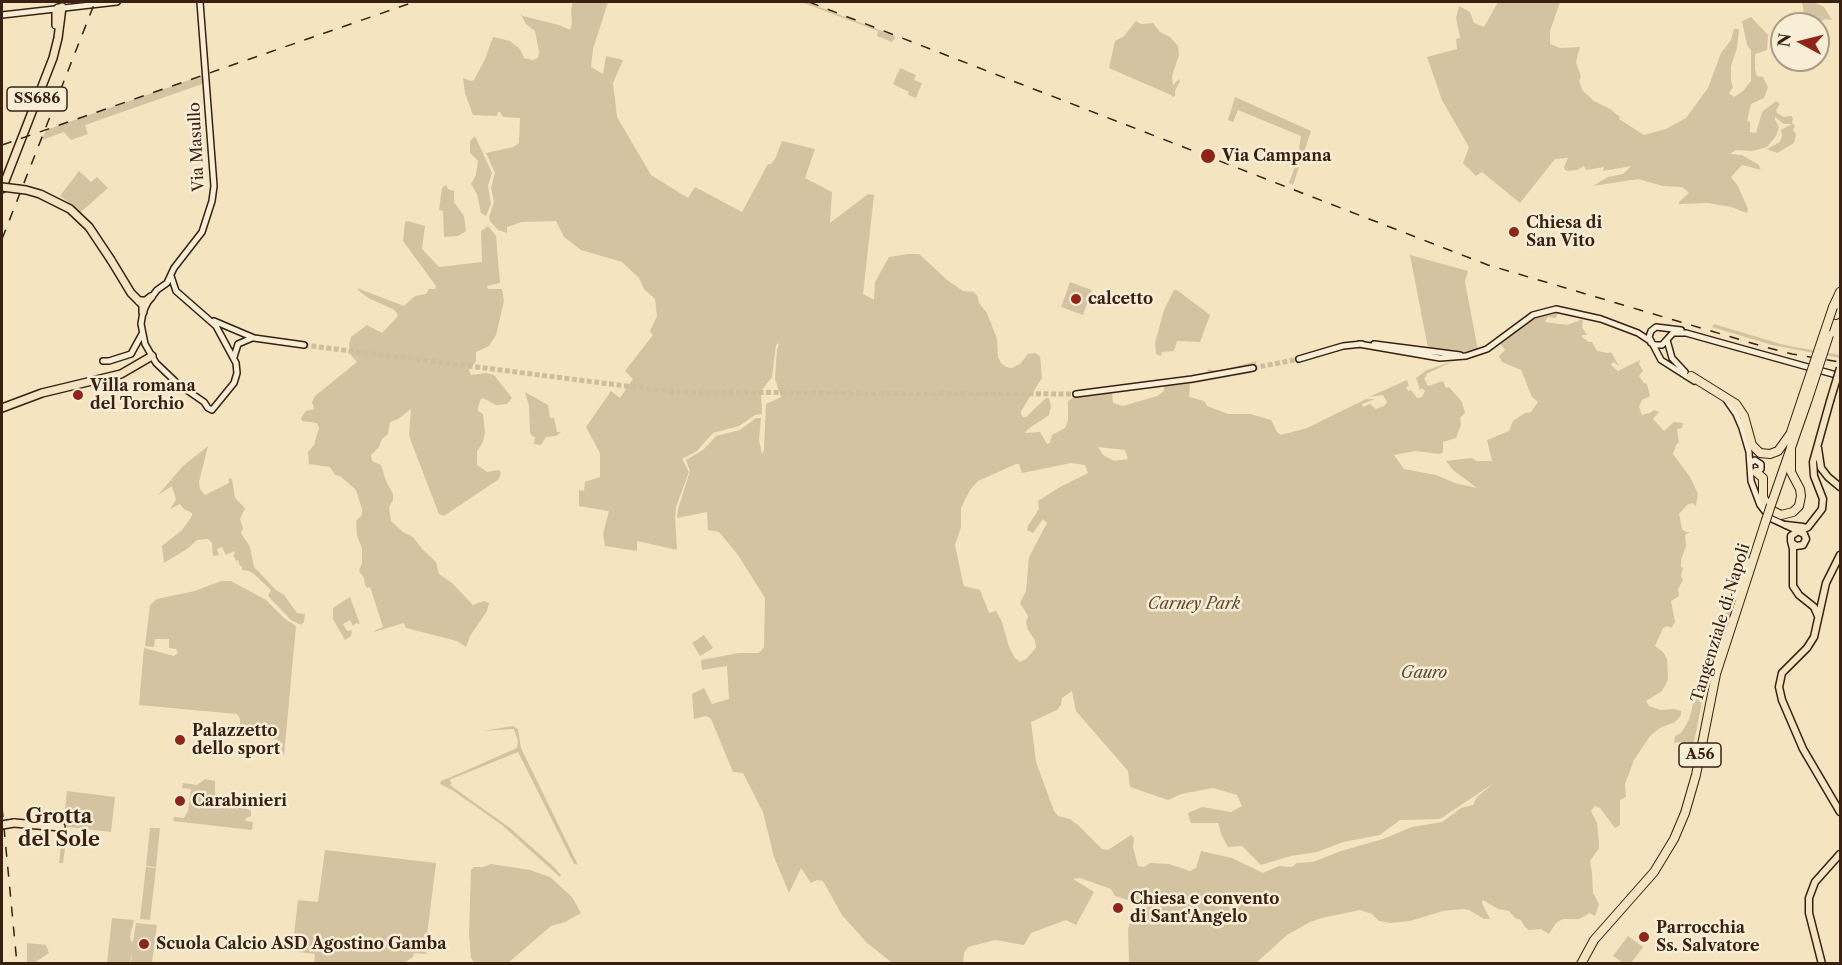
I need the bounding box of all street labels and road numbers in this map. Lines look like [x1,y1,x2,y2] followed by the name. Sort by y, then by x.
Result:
[7,87,67,111] road number: SS686
[185,102,209,192] street label: Via Masullo
[1688,541,1754,705] street label: Tangenziale di Napoli
[1679,743,1721,767] road number: A56

